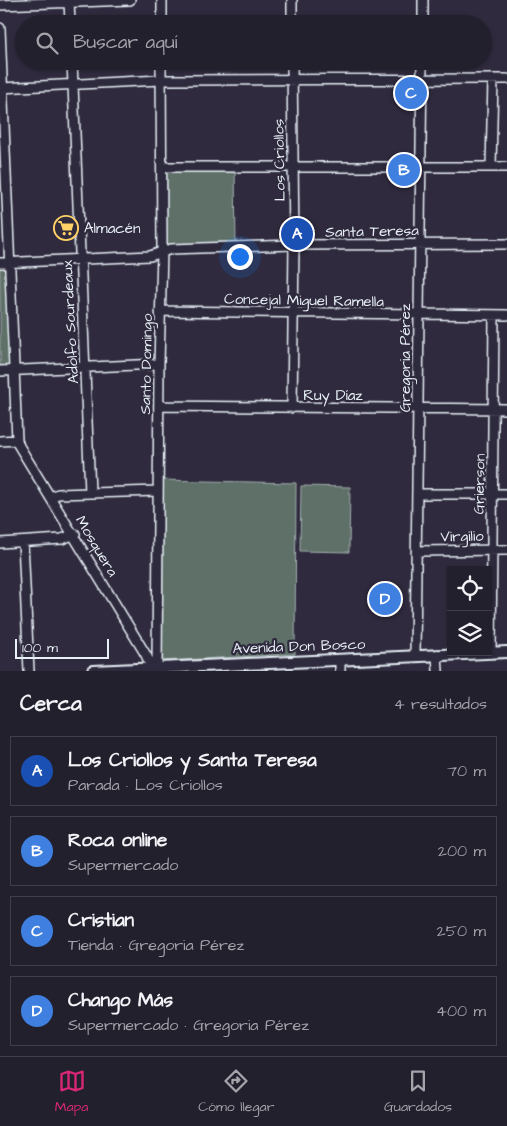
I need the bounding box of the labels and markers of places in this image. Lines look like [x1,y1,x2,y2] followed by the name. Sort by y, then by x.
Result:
[395,74,427,112] pin: C
[388,151,420,189] pin: B
[53,215,79,241] supermarket icon: Almacén
[281,215,313,253] pin: A
[84,218,141,239] place label: Almacén
[369,580,401,618] pin: D

